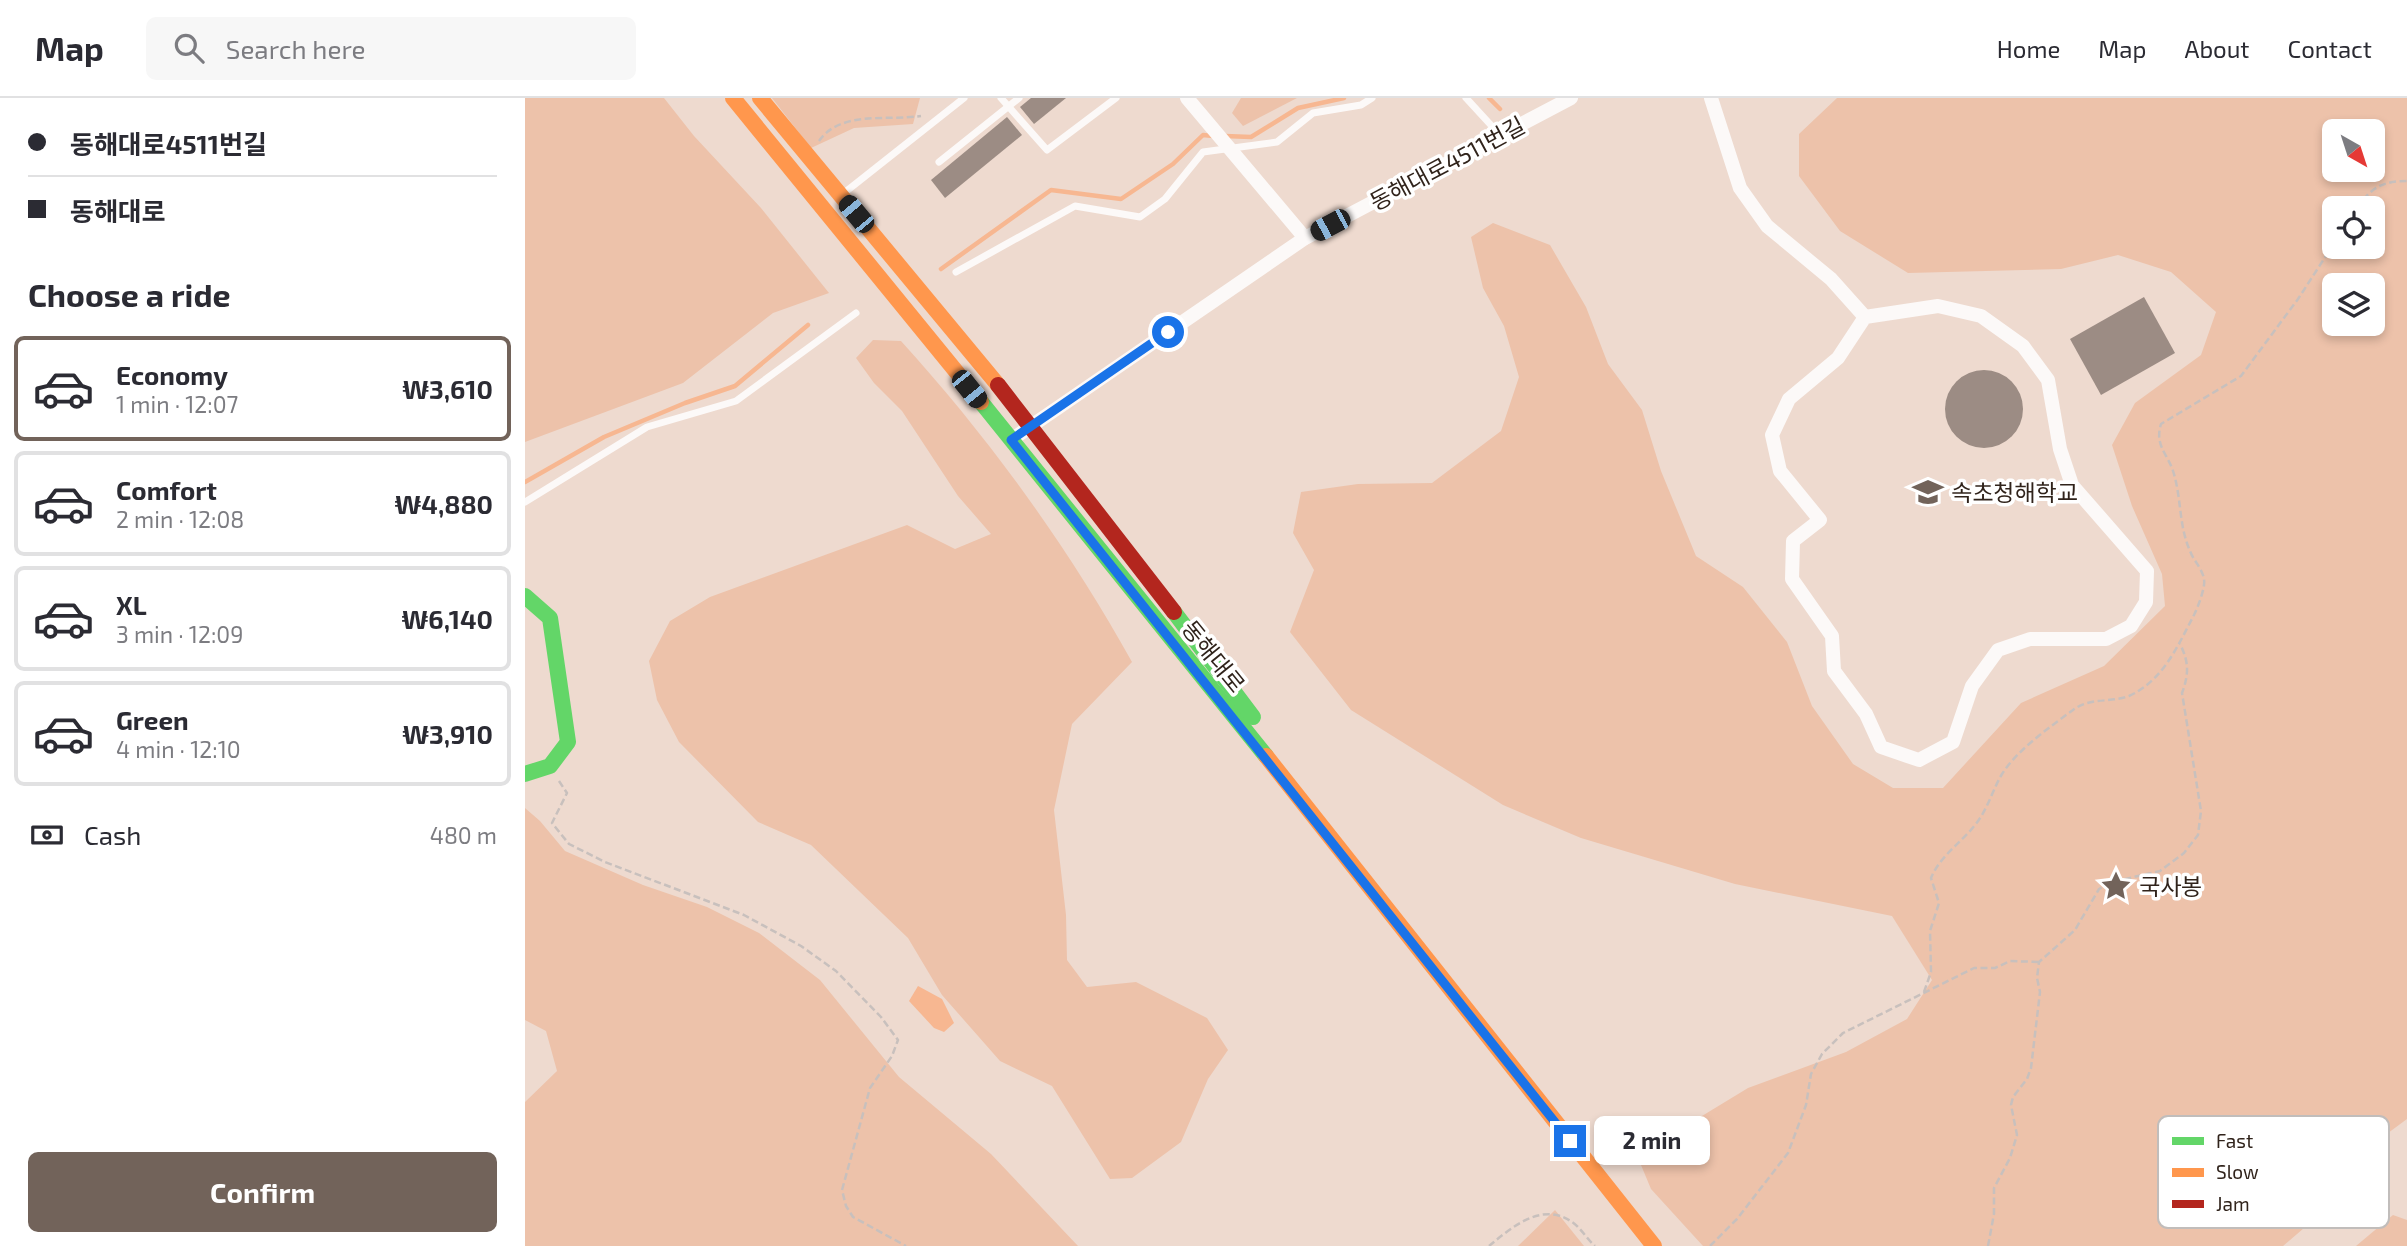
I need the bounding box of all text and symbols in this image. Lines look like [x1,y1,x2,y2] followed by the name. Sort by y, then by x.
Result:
[146,17,636,80] search box
[35,28,104,68] text: Map
[170,29,208,67] icon: search
[226,33,365,64] text: Search here
[1997,34,2060,63] text: Home
[2098,34,2146,63] text: Map
[2184,34,2250,63] text: About
[2288,34,2372,63] text: Contact
[1365,110,1529,216] street label: 동해대로4511번길
[2322,119,2385,182] north arrow
[2322,119,2385,336] map controls
[70,128,267,159] text: 동해대로4511번길
[835,191,878,237] car
[70,195,166,226] text: 동해대로
[2322,196,2385,259] button: locate
[1307,206,1354,244] car
[2322,273,2385,336] button: layers
[28,275,231,313] text: Choose a ride
[1152,316,1184,348] route start
[32,357,95,420] icon: car
[116,359,228,390] text: Economy
[948,366,991,412] car
[402,373,493,404] text: ₩3,610
[116,390,238,418] text: 1 min · 12:07
[32,472,95,535] icon: car
[116,474,217,505] text: Comfort
[1911,475,1945,509] school or university icon: 속초청해학교
[1951,478,2078,506] place label: 속초청해학교
[395,488,493,519] text: ₩4,880
[116,505,244,533] text: 2 min · 12:08
[32,587,95,650] icon: car
[116,589,147,620] text: XL
[401,603,493,634] text: ₩6,140
[1176,614,1252,698] street label: 동해대로
[116,620,243,648] text: 3 min · 12:09
[32,702,95,765] icon: car
[116,704,189,735] text: Green
[402,718,493,749] text: ₩3,910
[116,735,241,763] text: 4 min · 12:10
[28,816,66,854] icon: cash
[84,819,141,850] text: Cash
[430,821,497,849] text: 480 m
[2099,869,2133,903] place icon: 국사봉
[2139,872,2202,900] place label: 국사봉
[1595,1116,1710,1166] callout: 2 min
[2158,1116,2389,1228] legend
[1554,1125,1586,1157] route end
[1623,1126,1681,1154] text: 2 min
[2216,1129,2253,1152] text: Fast
[28,1152,497,1232] button: Confirm
[2216,1160,2259,1183] text: Slow
[2216,1192,2250,1215] text: Jam

